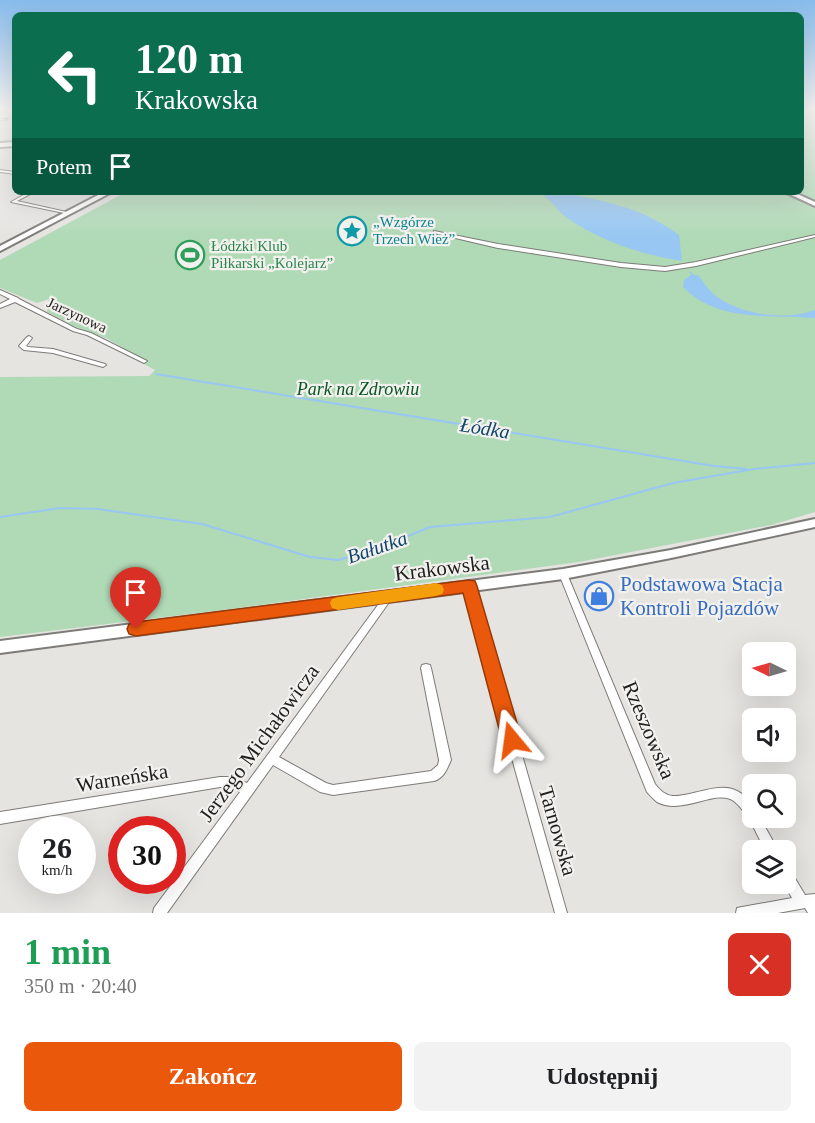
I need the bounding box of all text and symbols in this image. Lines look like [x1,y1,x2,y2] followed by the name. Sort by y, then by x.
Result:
[36,36,114,114] icon: left
[135,36,244,82] text: 120 m
[135,85,258,115] text: Krakowska
[104,150,137,183] icon: arrive
[36,154,92,179] text: Potem
[373,214,455,247] place label: „Wzgórze Trzech Wież”
[336,215,368,247] place icon: „Wzgórze Trzech Wież”
[211,238,333,271] place label: Łódzki Klub Piłkarski „Kolejarz”
[174,239,206,271] sports icon: Łódzki Klub Piłkarski „Kolejarz”
[45,294,110,336] street label: Jarzynowa
[296,379,419,399] park label: Park na Zdrowiu
[458,413,511,443] water label: Łódka
[344,526,410,568] water label: Bałutka
[393,550,492,586] street label: Krakowska
[110,567,161,629] pin
[620,572,783,620] place label: Podstawowa Stacja Kontroli Pojazdów
[119,576,152,609] icon: arrive
[583,580,615,612] shop icon: Podstawowa Stacja Kontroli Pojazdów
[742,642,796,696] north arrow
[742,642,796,894] map controls
[194,659,324,826] street label: Jerzego Michałowicza
[618,678,681,783] street label: Rzeszowska
[480,708,544,772] position arrow
[742,708,796,762] button: sound
[74,759,170,797] street label: Warneńska
[742,774,796,828] button: search
[534,784,582,879] street label: Tarnowska
[108,816,186,894] speed limit sign: 30
[42,831,72,864] text: 26
[742,840,796,894] button: layers
[42,862,72,878] text: km/h
[24,932,111,972] text: 1 min
[728,933,791,996] button: close
[24,975,137,997] text: 350 m · 20:40
[24,1042,402,1111] button: Zakończ
[414,1042,791,1111] button: Udostępnij

